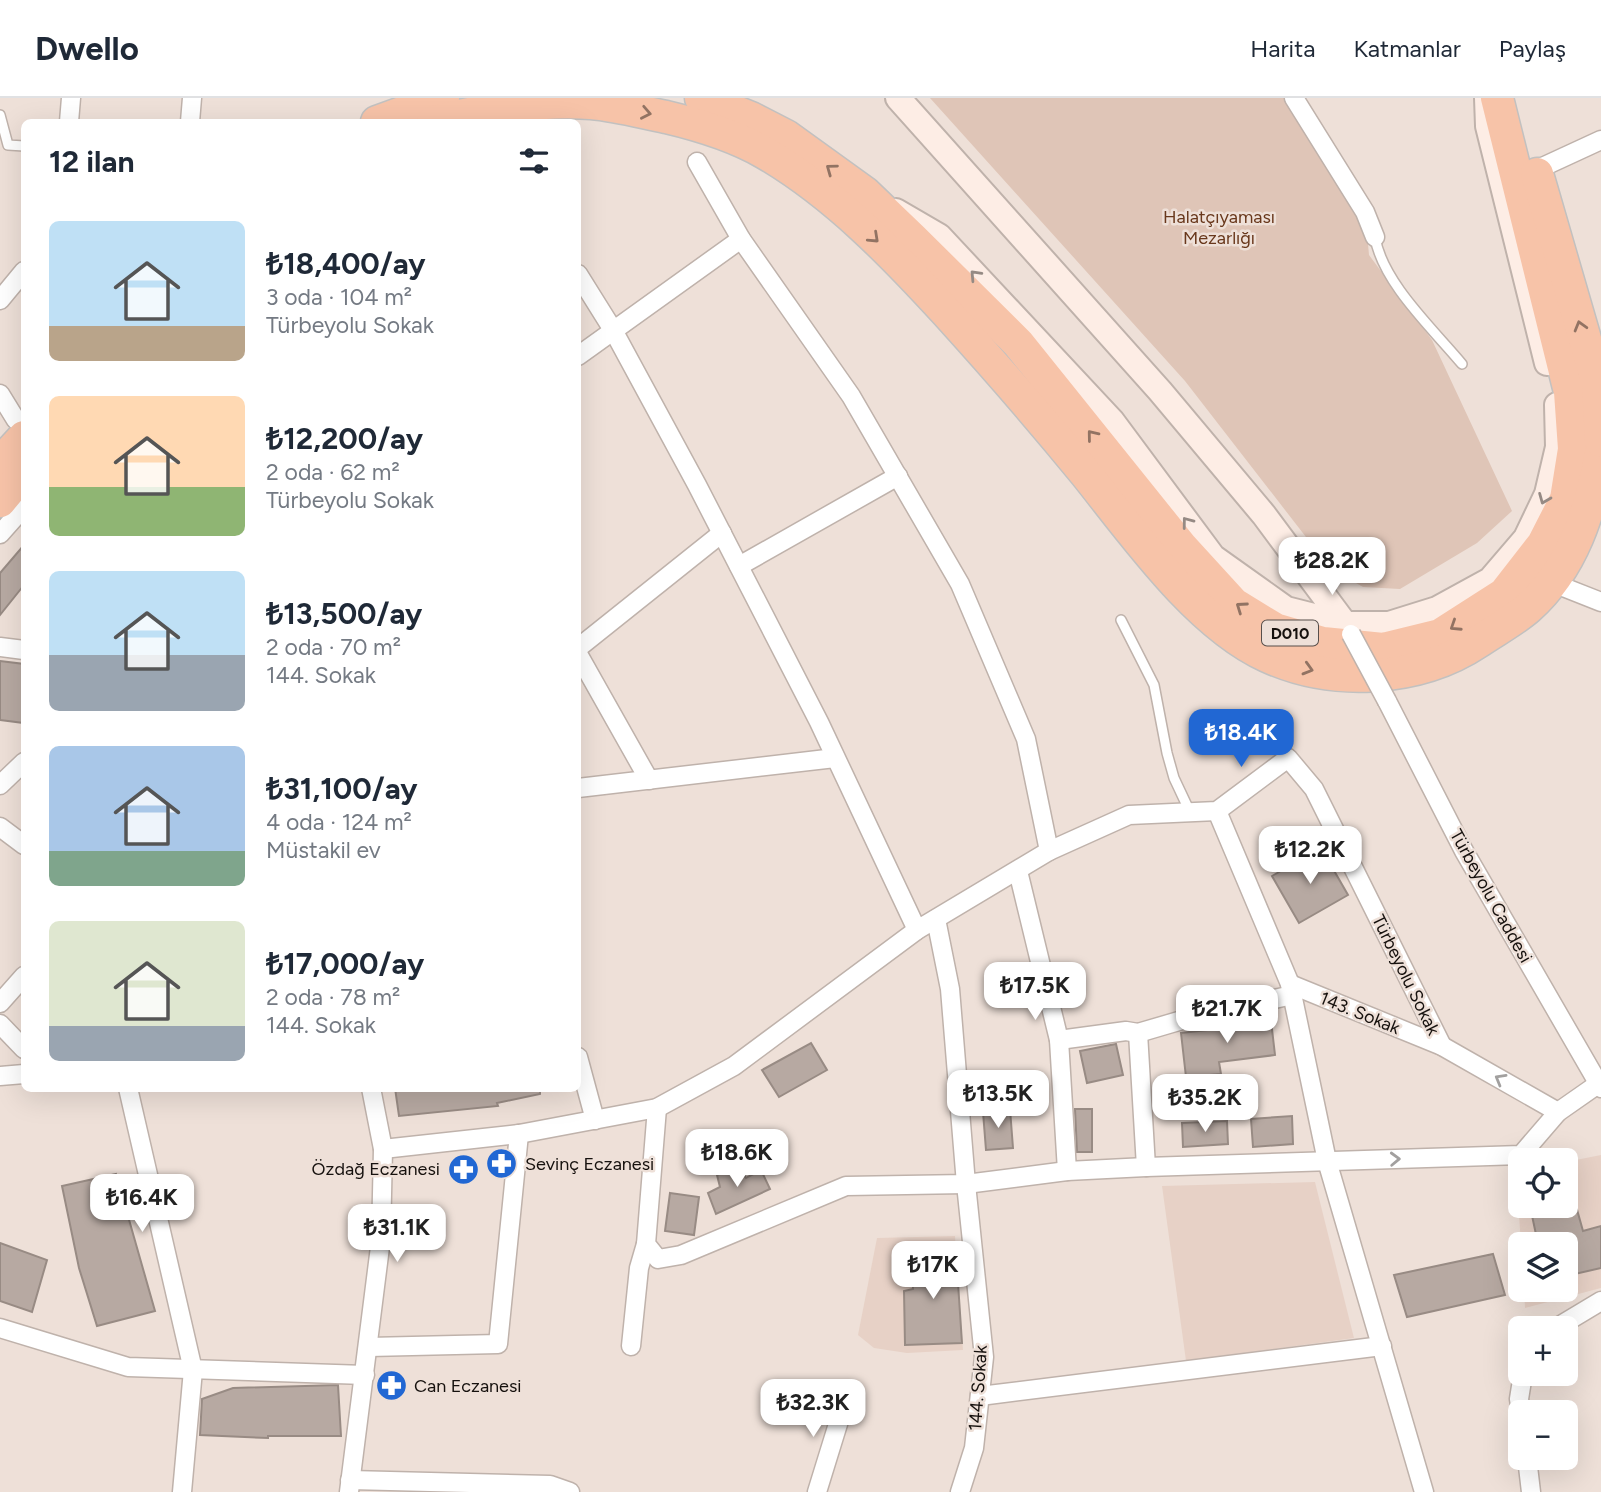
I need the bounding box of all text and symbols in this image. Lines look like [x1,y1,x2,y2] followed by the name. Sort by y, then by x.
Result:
[35,29,139,68] text: Dwello
[1250,34,1315,63] text: Harita
[1353,34,1461,63] text: Katmanlar
[1499,34,1566,63] text: Paylaş
[640,105,652,120] one-way arrow
[515,142,553,180] icon: filters
[49,143,134,180] text: 12 ilan
[826,165,839,177] one-way arrow
[1163,206,1275,249] park label: Halatçıyaması Mezarlığı
[866,229,879,242] one-way arrow
[266,245,426,282] text: ₺18,400/ay
[105,249,189,333] icon: home
[971,270,983,283] one-way arrow
[266,283,412,311] text: 3 oda · 104 m²
[266,311,434,339] text: Türbeyolu Sokak
[1574,320,1589,332] one-way arrow
[266,420,423,457] text: ₺12,200/ay
[105,424,189,508] icon: home
[1088,431,1101,443] one-way arrow
[266,458,400,486] text: 2 oda · 62 m²
[266,486,434,514] text: Türbeyolu Sokak
[1538,492,1552,504] one-way arrow
[1182,517,1195,529] one-way arrow
[1275,538,1389,597] pin: ₺28.2K
[1295,546,1369,574] text: ₺28.2K
[266,595,422,632] text: ₺13,500/ay
[105,599,189,683] icon: home
[1236,603,1249,615] one-way arrow
[1450,617,1463,630] one-way arrow
[1262,620,1318,646] road number: D010
[266,633,401,661] text: 2 oda · 70 m²
[266,661,376,689] text: 144. Sokak
[1302,661,1314,675] one-way arrow
[1184,710,1298,769] pin: ₺18.4K
[1205,718,1277,746] text: ₺18.4K
[266,770,418,807] text: ₺31,100/ay
[105,774,189,858] icon: home
[266,808,412,836] text: 4 oda · 124 m²
[1445,825,1537,967] street label: Türbeyolu Caddesi
[1253,826,1367,886] pin: ₺12.2K
[1275,835,1345,863] text: ₺12.2K
[266,836,381,864] text: Müstakil ev
[1367,911,1445,1039] street label: Türbeyolu Sokak
[266,945,424,982] text: ₺17,000/ay
[105,949,189,1033] icon: home
[978,962,1092,1022] pin: ₺17.5K
[1000,971,1070,999] text: ₺17.5K
[266,983,400,1011] text: 2 oda · 78 m²
[1170,986,1284,1045] pin: ₺21.7K
[1317,987,1404,1039] street label: 143. Sokak
[1192,994,1262,1022] text: ₺21.7K
[266,1011,376,1039] text: 144. Sokak
[941,1070,1055,1130] pin: ₺13.5K
[1148,1074,1262,1134] pin: ₺35.2K
[1494,1074,1507,1087] one-way arrow
[963,1079,1033,1107] text: ₺13.5K
[1168,1083,1242,1111] text: ₺35.2K
[680,1130,794,1189] pin: ₺18.6K
[701,1138,773,1166] text: ₺18.6K
[485,1147,519,1181] pharmacy icon: Sevinç Eczanesi
[1508,1148,1578,1470] map controls
[1508,1148,1578,1218] button: locate
[1390,1151,1401,1166] one-way arrow
[446,1152,480,1186] pharmacy icon: Özdağ Eczanesi
[525,1153,654,1175] place label: Sevinç Eczanesi
[312,1158,440,1180] place label: Özdağ Eczanesi
[85,1174,199,1234] pin: ₺16.4K
[106,1183,178,1211] text: ₺16.4K
[340,1204,454,1264] pin: ₺31.1K
[364,1213,430,1241] text: ₺31.1K
[1508,1232,1578,1302] button: layers
[892,1242,974,1301] pin: ₺17K
[908,1250,958,1278] text: ₺17K
[1508,1316,1578,1386] button: +
[964,1344,992,1432] street label: 144. Sokak
[374,1369,408,1403] pharmacy icon: Can Eczanesi
[414,1375,522,1397] place label: Can Eczanesi
[756,1380,870,1439] pin: ₺32.3K
[776,1388,850,1416] text: ₺32.3K
[1508,1400,1578,1470] button: −

